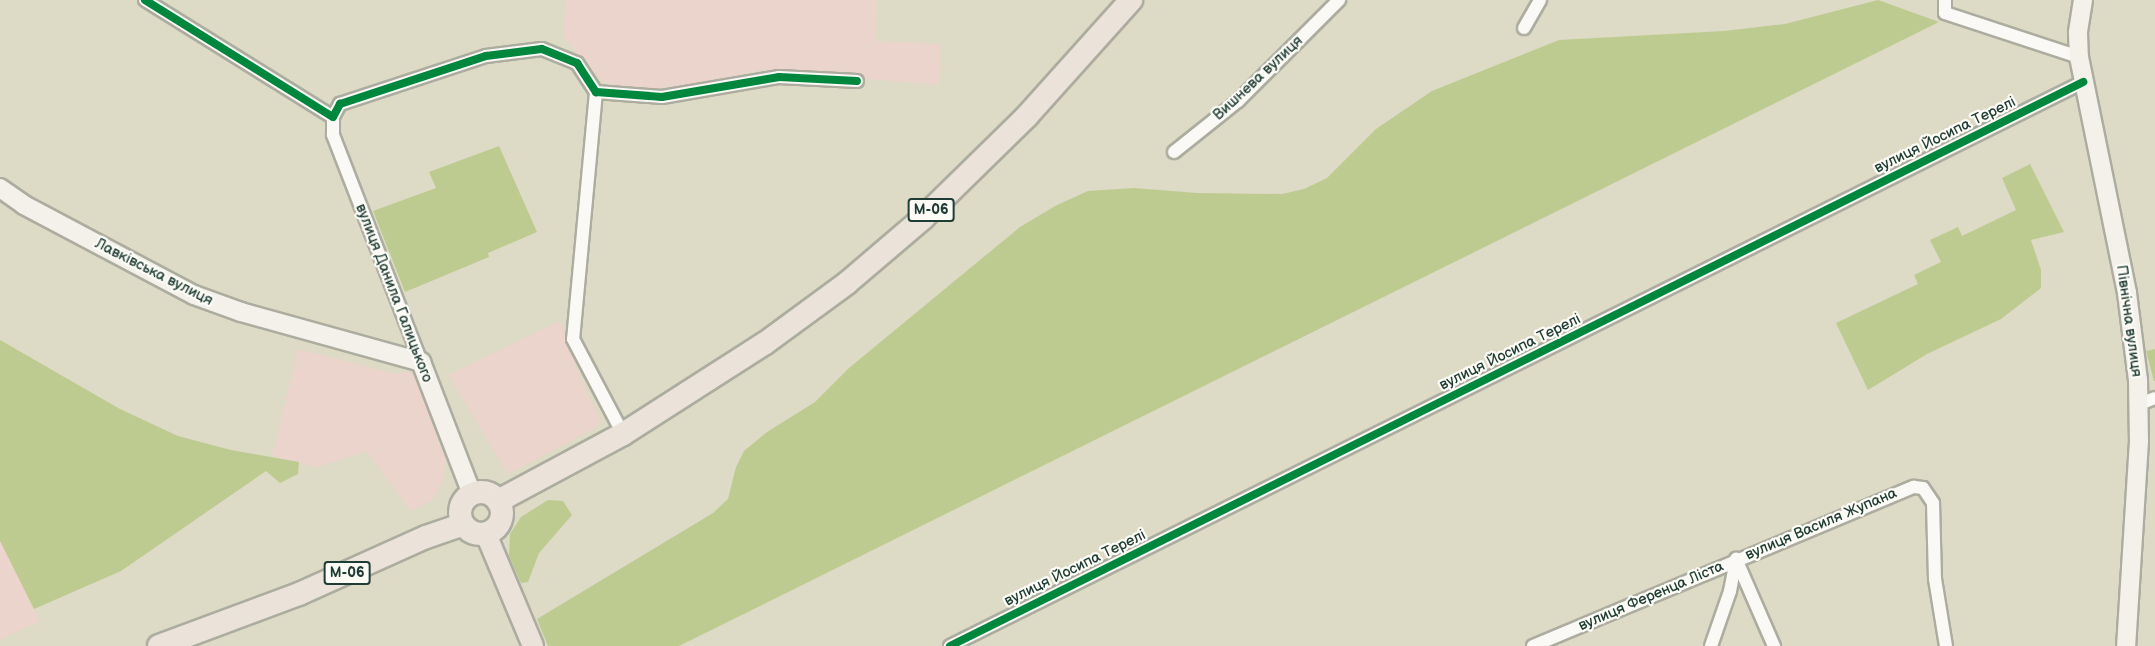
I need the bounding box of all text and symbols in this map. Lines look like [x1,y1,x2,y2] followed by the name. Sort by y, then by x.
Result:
[1209,32,1307,124] street label: Вишнева вулиця
[1871,93,2019,177] street label: вулиця Йосипа Терелі
[907,199,955,221] road number: М-06
[352,201,436,385] street label: вулиця Данила Галицького
[92,234,216,310] street label: Лавківська вулиця
[2112,264,2146,378] street label: Північна вулиця
[1436,310,1584,394] street label: вулиця Йосипа Терелі
[1743,484,1899,564] street label: вулиця Василя Жупана
[1001,526,1149,610] street label: вулиця Йосипа Терелі
[1576,557,1726,635] street label: вулиця Ференца Ліста
[323,562,371,584] road number: М-06

